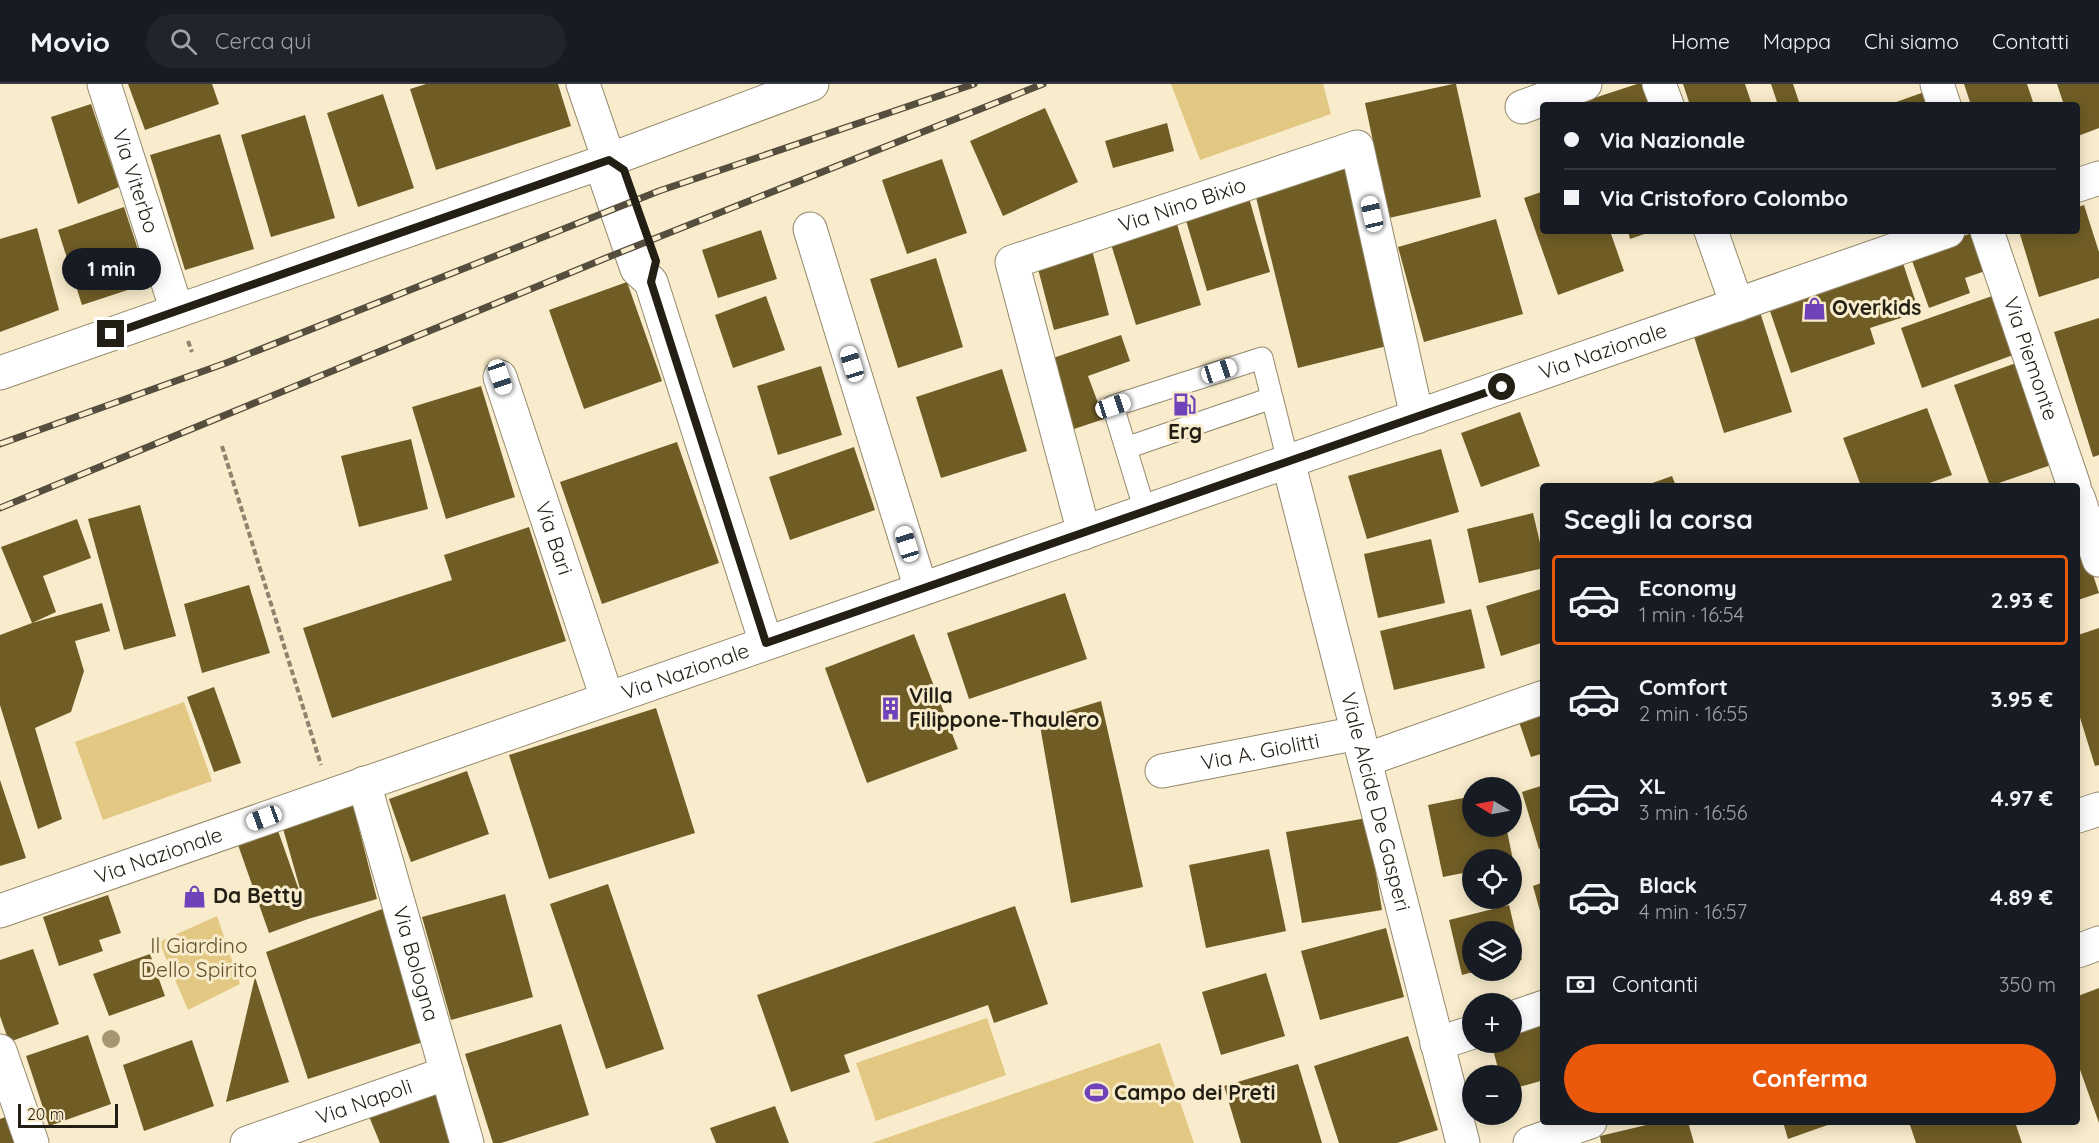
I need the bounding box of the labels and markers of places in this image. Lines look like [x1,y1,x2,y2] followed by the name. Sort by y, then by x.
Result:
[1832,294,1921,320] place label: Overkids
[1801,295,1827,321] shop icon: Overkids
[1172,391,1198,417] fuel station icon: Erg
[1168,418,1202,444] place label: Erg
[909,682,1099,732] place label: Villa Filippone-Thaulero
[878,695,904,721] building icon: Villa Filippone-Thaulero
[213,882,303,908] place label: Da Betty
[182,883,208,909] shop icon: Da Betty
[1114,1079,1276,1105] place label: Campo dei Preti
[1083,1080,1109,1106] sports icon: Campo dei Preti

